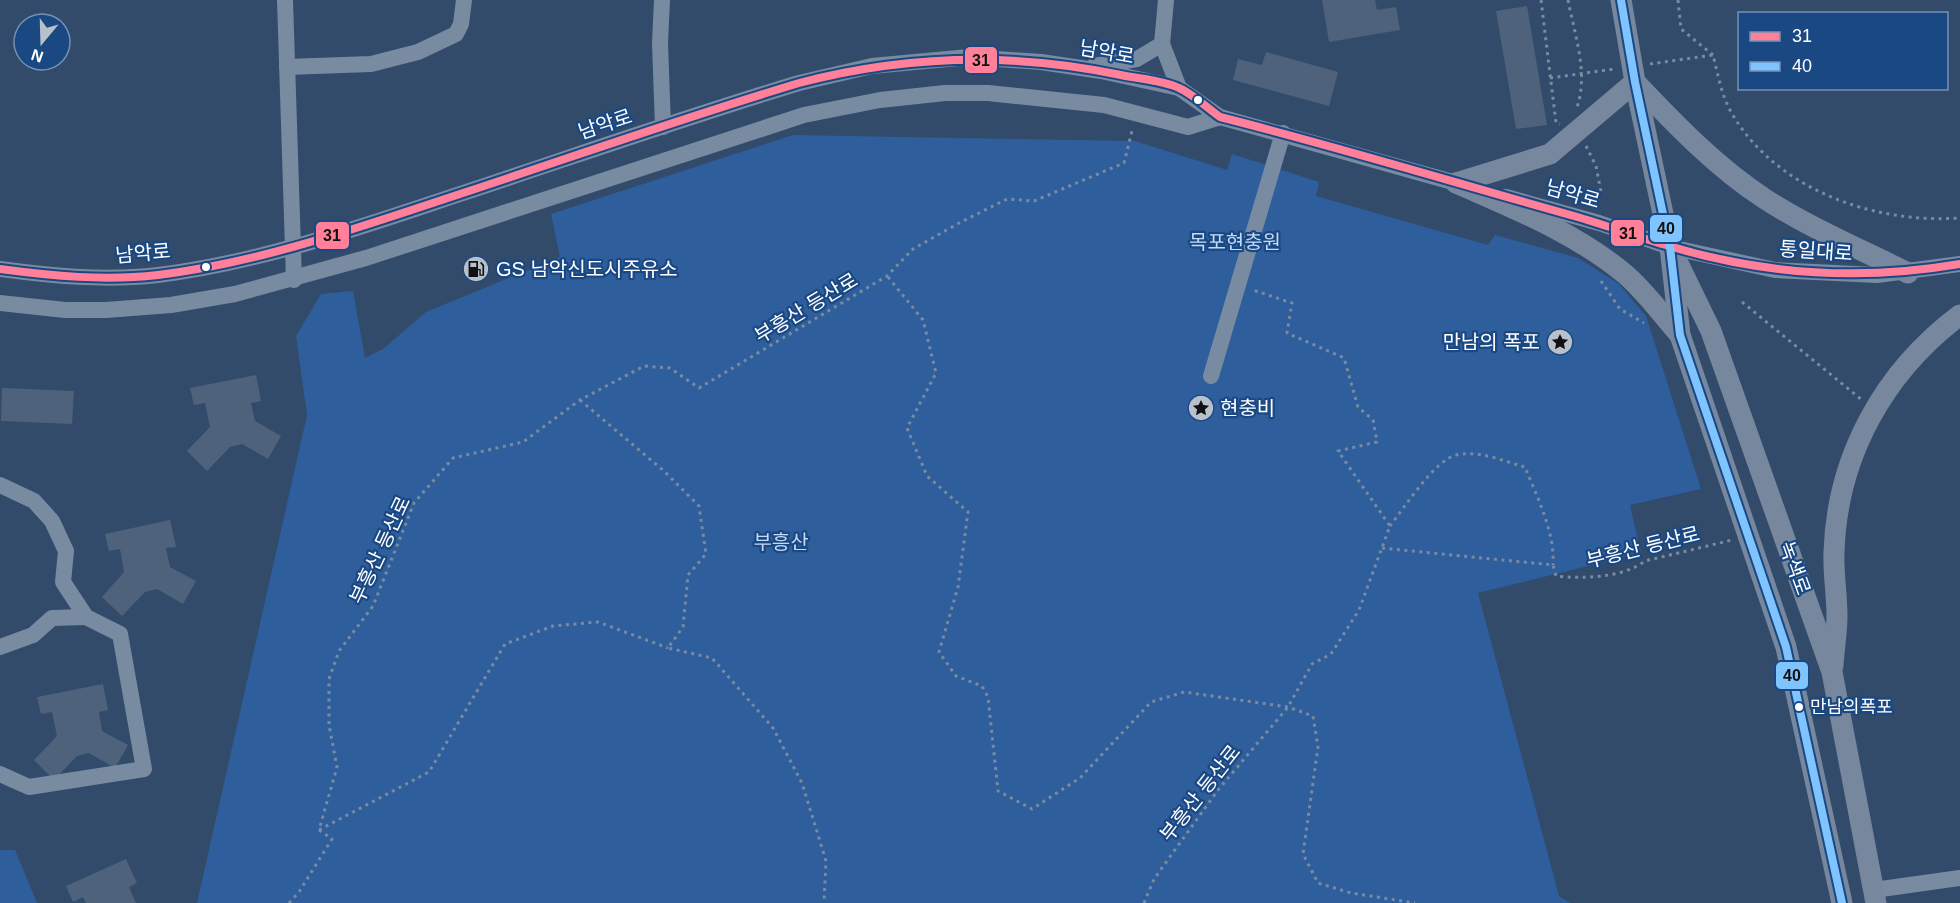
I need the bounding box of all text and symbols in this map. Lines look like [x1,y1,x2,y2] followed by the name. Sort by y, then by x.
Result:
[12,12,72,72] north arrow
[1738,12,1948,90] legend
[1792,26,1812,46] text: 31
[1078,36,1136,68] street label: 남악로
[29,46,46,66] text: N
[964,46,998,74] line badge: 31
[972,52,990,69] text: 31
[1792,56,1812,76] text: 40
[1192,94,1204,106] unlabelled marker
[575,105,635,143] street label: 남악로
[1543,176,1603,212] street label: 남악로
[1649,214,1683,243] line badge: 40
[1610,219,1645,247] line badge: 31
[1657,220,1675,237] text: 40
[315,221,350,250] line badge: 31
[1619,225,1637,242] text: 31
[323,227,341,244] text: 31
[1189,231,1281,253] park label: 목포현충원
[1779,237,1853,265] street label: 통일대로
[115,240,171,266] street label: 남악로
[461,254,491,284] fuel station icon: GS 남악신도시주유소
[496,258,678,280] place label: GS 남악신도시주유소
[200,261,212,273] unlabelled marker
[751,269,861,347] street label: 부흥산 등산로
[1545,327,1575,357] place icon: 만남의 폭포
[1442,331,1540,353] place label: 만남의 폭포
[1186,393,1216,423] place icon: 현충비
[1220,397,1275,419] place label: 현충비
[346,493,414,607] street label: 부흥산 등산로
[1584,522,1702,572] street label: 부흥산 등산로
[753,531,809,553] park label: 부흥산
[1775,538,1815,598] street label: 녹색로
[1775,661,1809,690] line badge: 40
[1783,667,1801,684] text: 40
[1810,697,1893,717] place label: 만남의폭포
[1793,701,1805,713] marker: 만남의폭포
[1156,741,1244,845] street label: 부흥산 등산로

